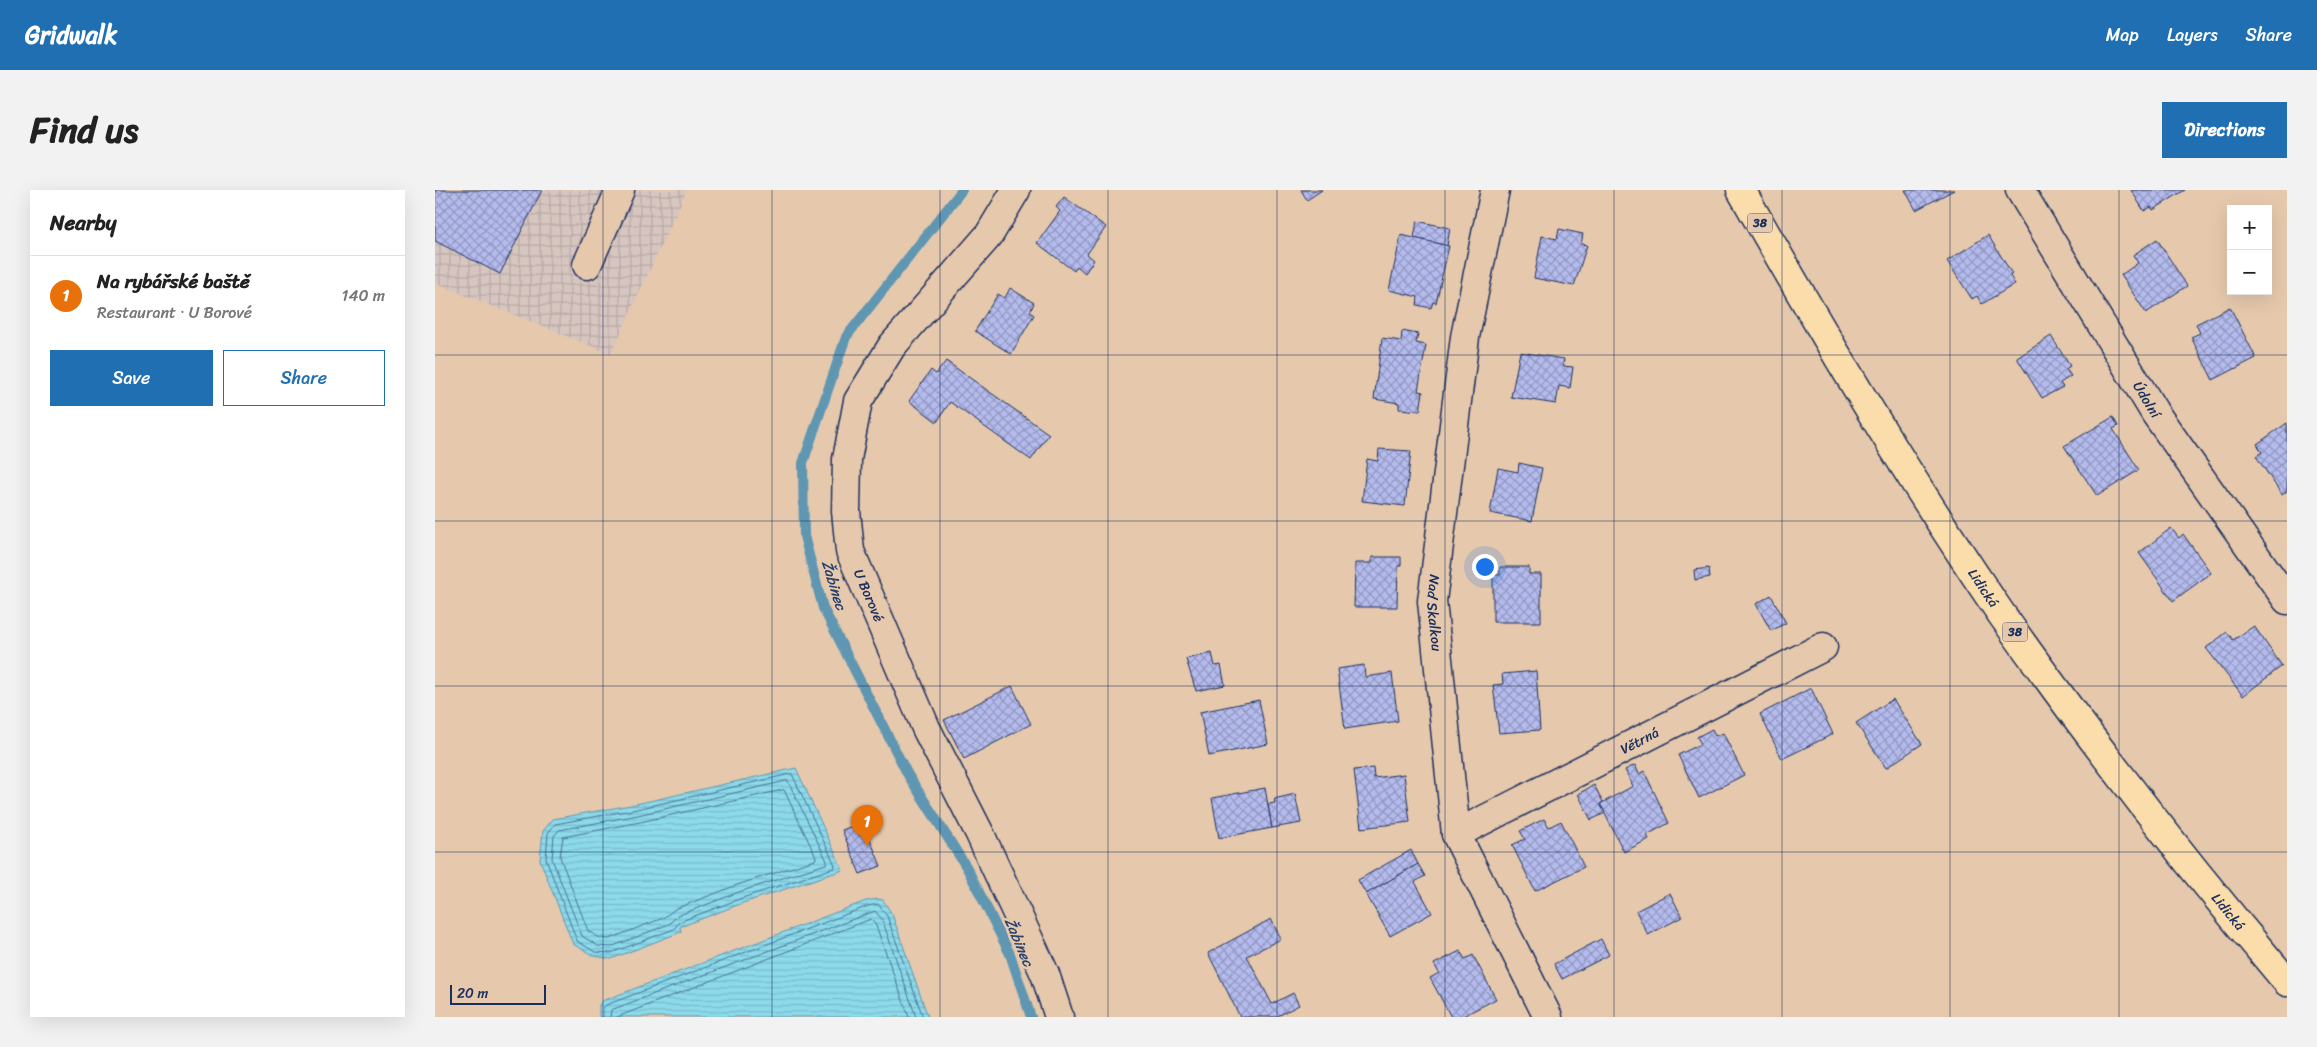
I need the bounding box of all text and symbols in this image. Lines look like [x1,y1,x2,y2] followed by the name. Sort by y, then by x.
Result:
[25,14,117,56] text: Gridwalk
[2106,19,2139,51] text: Map
[2167,19,2218,51] text: Layers
[2246,19,2292,51] text: Share
[30,99,138,161] text: Find us
[2162,102,2287,158] button: Directions
[50,204,116,242] text: Nearby
[2227,205,2272,295] map controls
[2227,205,2272,250] button: +
[1747,213,1773,232] road number: 38
[2227,250,2272,295] button: −
[97,265,250,298] text: Na rybářské baště
[63,281,69,310] text: 1
[342,281,385,310] text: 140 m
[97,298,252,327] text: Restaurant · U Borové
[50,350,213,406] button: Save
[223,350,385,406] button: Share
[2126,377,2168,425] street label: Údolní
[1472,554,1498,580] your location
[814,557,854,615] water label: Žabinec
[1961,563,2006,613] street label: Lidická
[846,565,891,626] street label: U Borové
[1419,573,1449,653] street label: Nad Skalkou
[2003,622,2027,642] road number: 38
[1616,720,1664,761] street label: Větrná
[851,805,883,846] pin: 1
[2205,887,2251,937] street label: Lidická
[997,914,1041,972] water label: Žabinec
[457,981,488,1006] text: 20 m
[450,982,546,1005] scale bar

